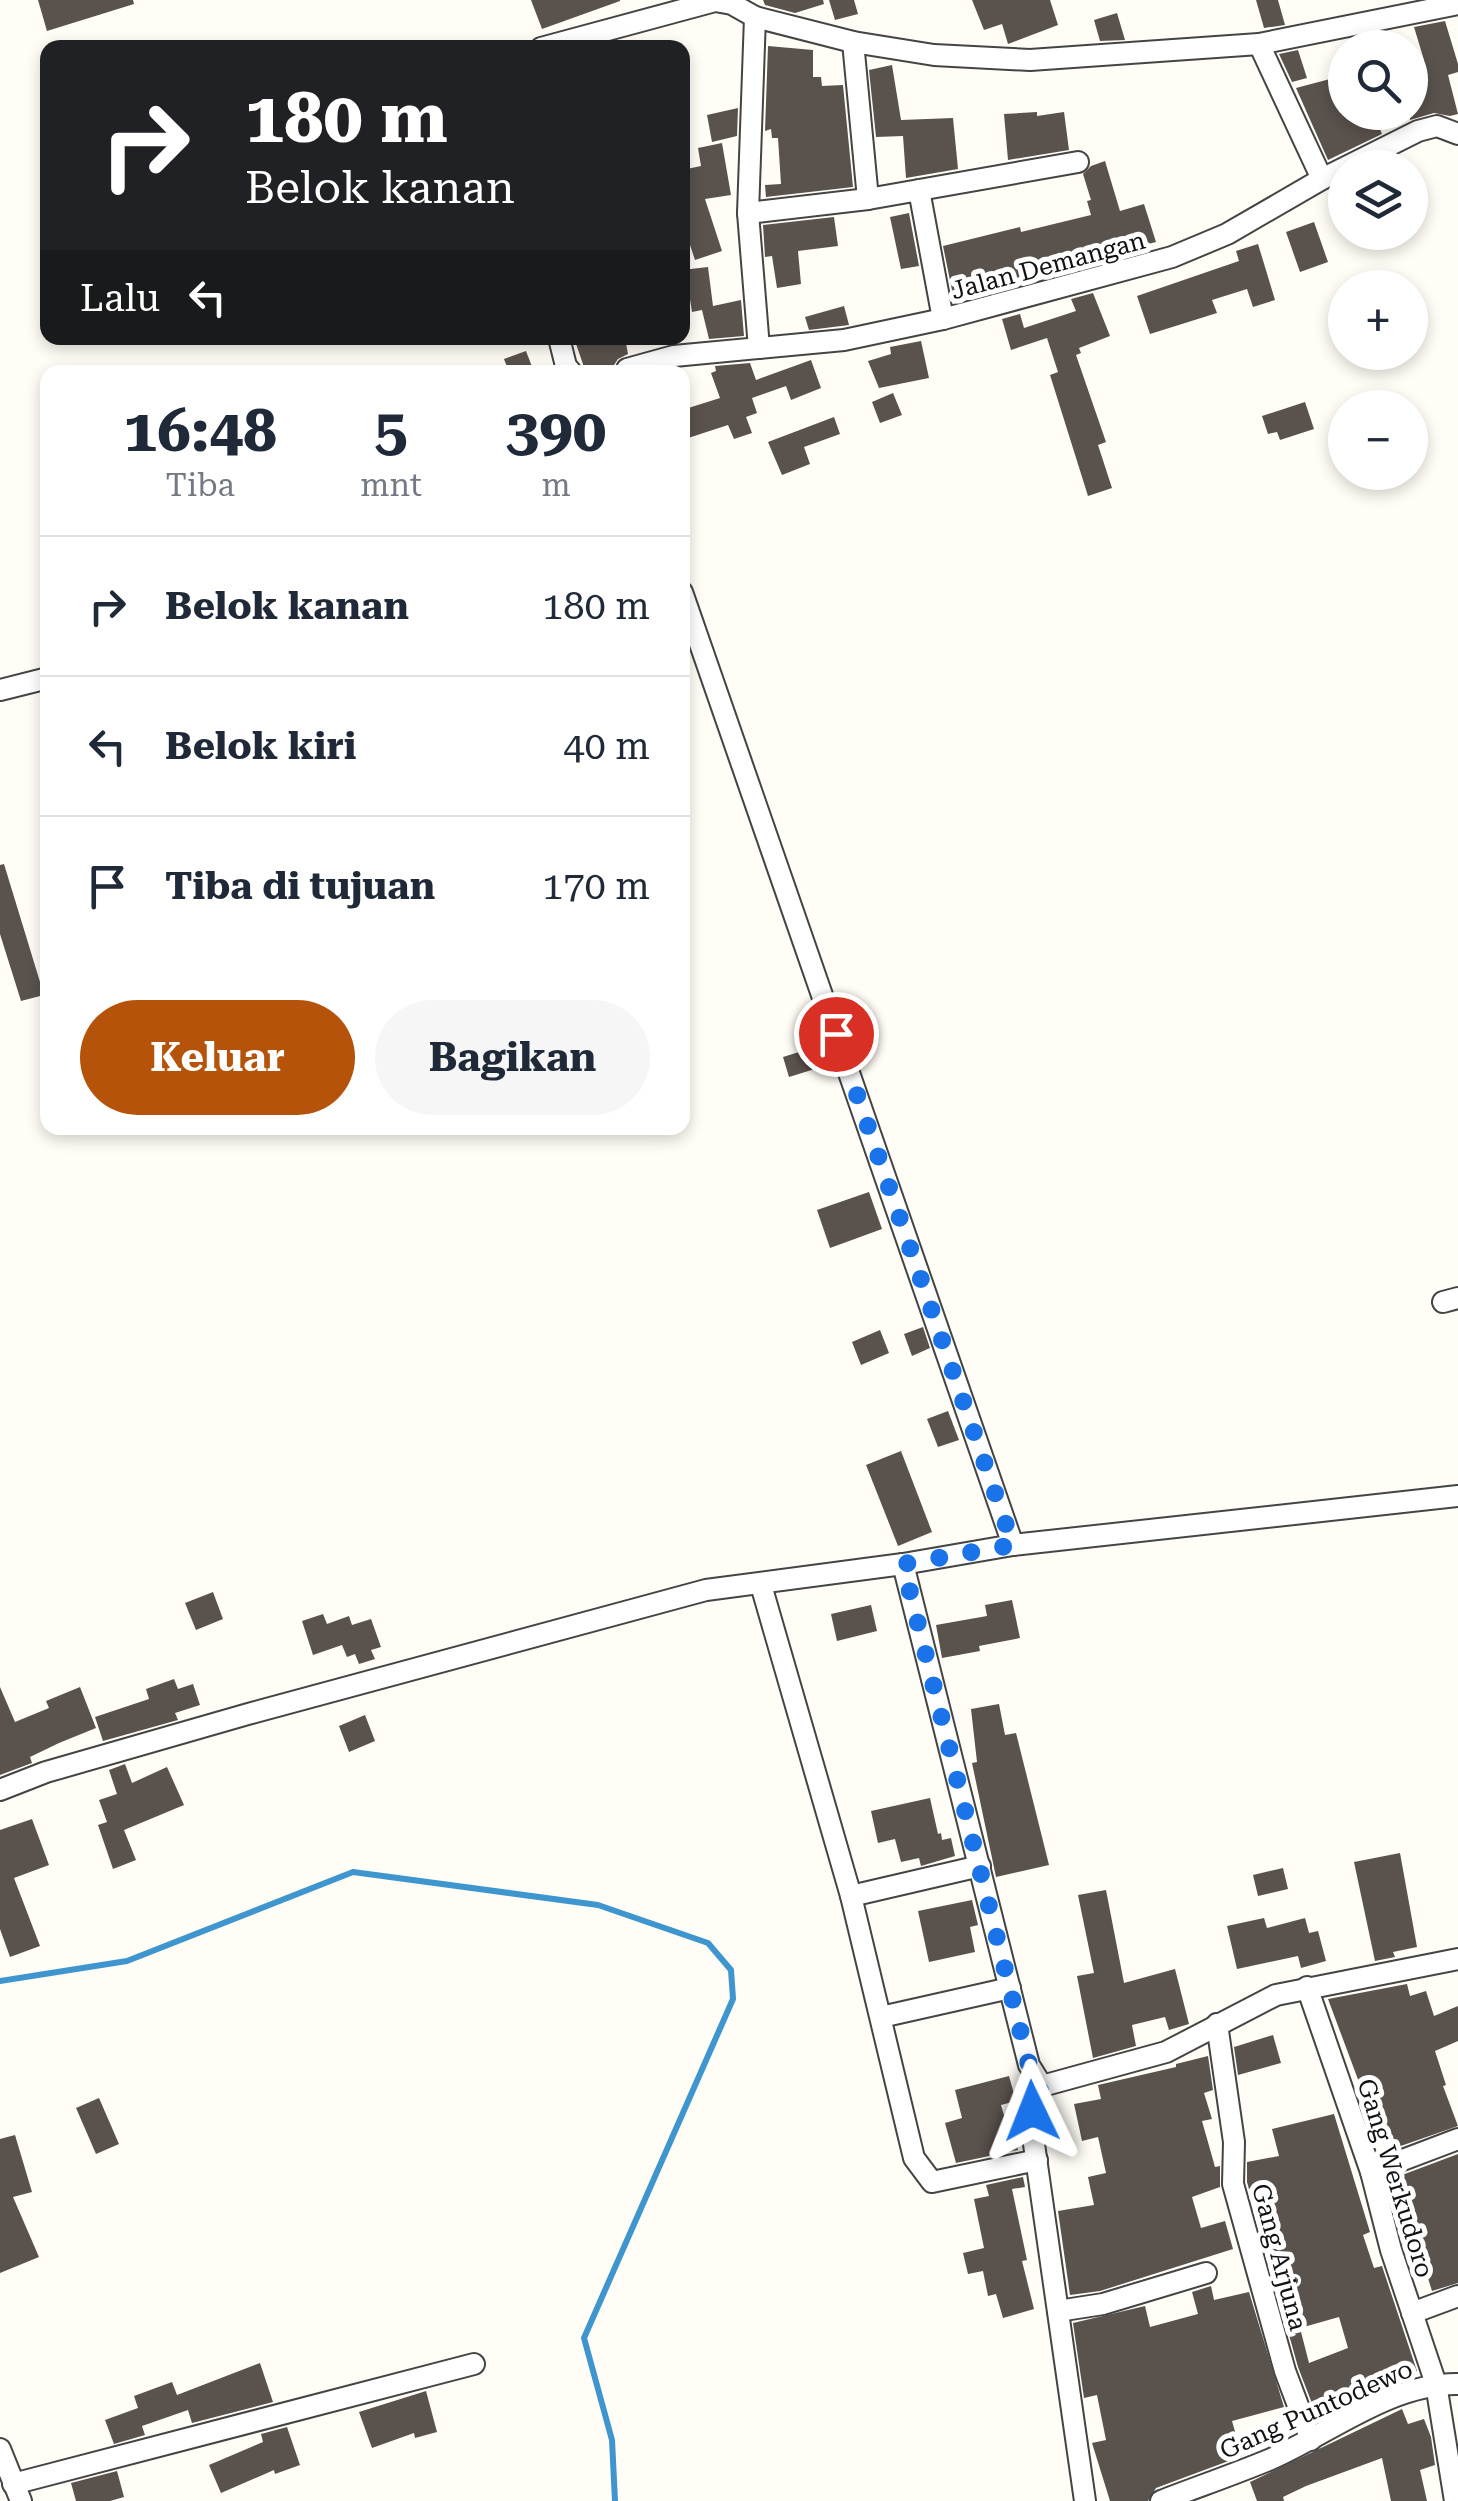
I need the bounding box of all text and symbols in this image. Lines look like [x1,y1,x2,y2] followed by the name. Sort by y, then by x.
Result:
[1328,30,1428,490] map controls
[1328,30,1428,130] button: search
[245,77,448,159] text: 180 m
[80,80,210,210] icon: right
[1328,150,1428,250] button: layers
[245,161,515,214] text: Belok kanan
[948,226,1148,305] street label: Jalan Demangan
[180,270,235,325] icon: left
[1328,270,1428,370] button: +
[80,276,160,320] text: Lalu
[1328,390,1428,490] button: −
[124,395,277,466] text: 16:48
[374,395,408,466] text: 5
[506,395,606,466] text: 390
[166,466,235,504] text: Tiba
[360,466,422,504] text: mnt
[541,466,571,504] text: m
[80,579,135,634] icon: right
[165,584,409,628] text: Belok kanan
[542,584,650,628] text: 180 m
[80,719,135,774] icon: left
[165,724,356,768] text: Belok kiri
[563,724,650,768] text: 40 m
[80,859,135,914] icon: arrive
[165,864,435,908] text: Tiba di tujuan
[542,864,650,908] text: 170 m
[794,992,879,1077] pin
[80,1000,355,1115] button: Keluar
[375,1000,650,1115] button: Bagikan
[809,1007,864,1062] icon: arrive
[980,2059,1084,2163] position arrow
[1351,2075,1440,2281] street label: Gang Werkudoro
[1246,2181,1313,2334] street label: Gang Arjuna
[1215,2354,1417,2465] street label: Gang Puntodewo

